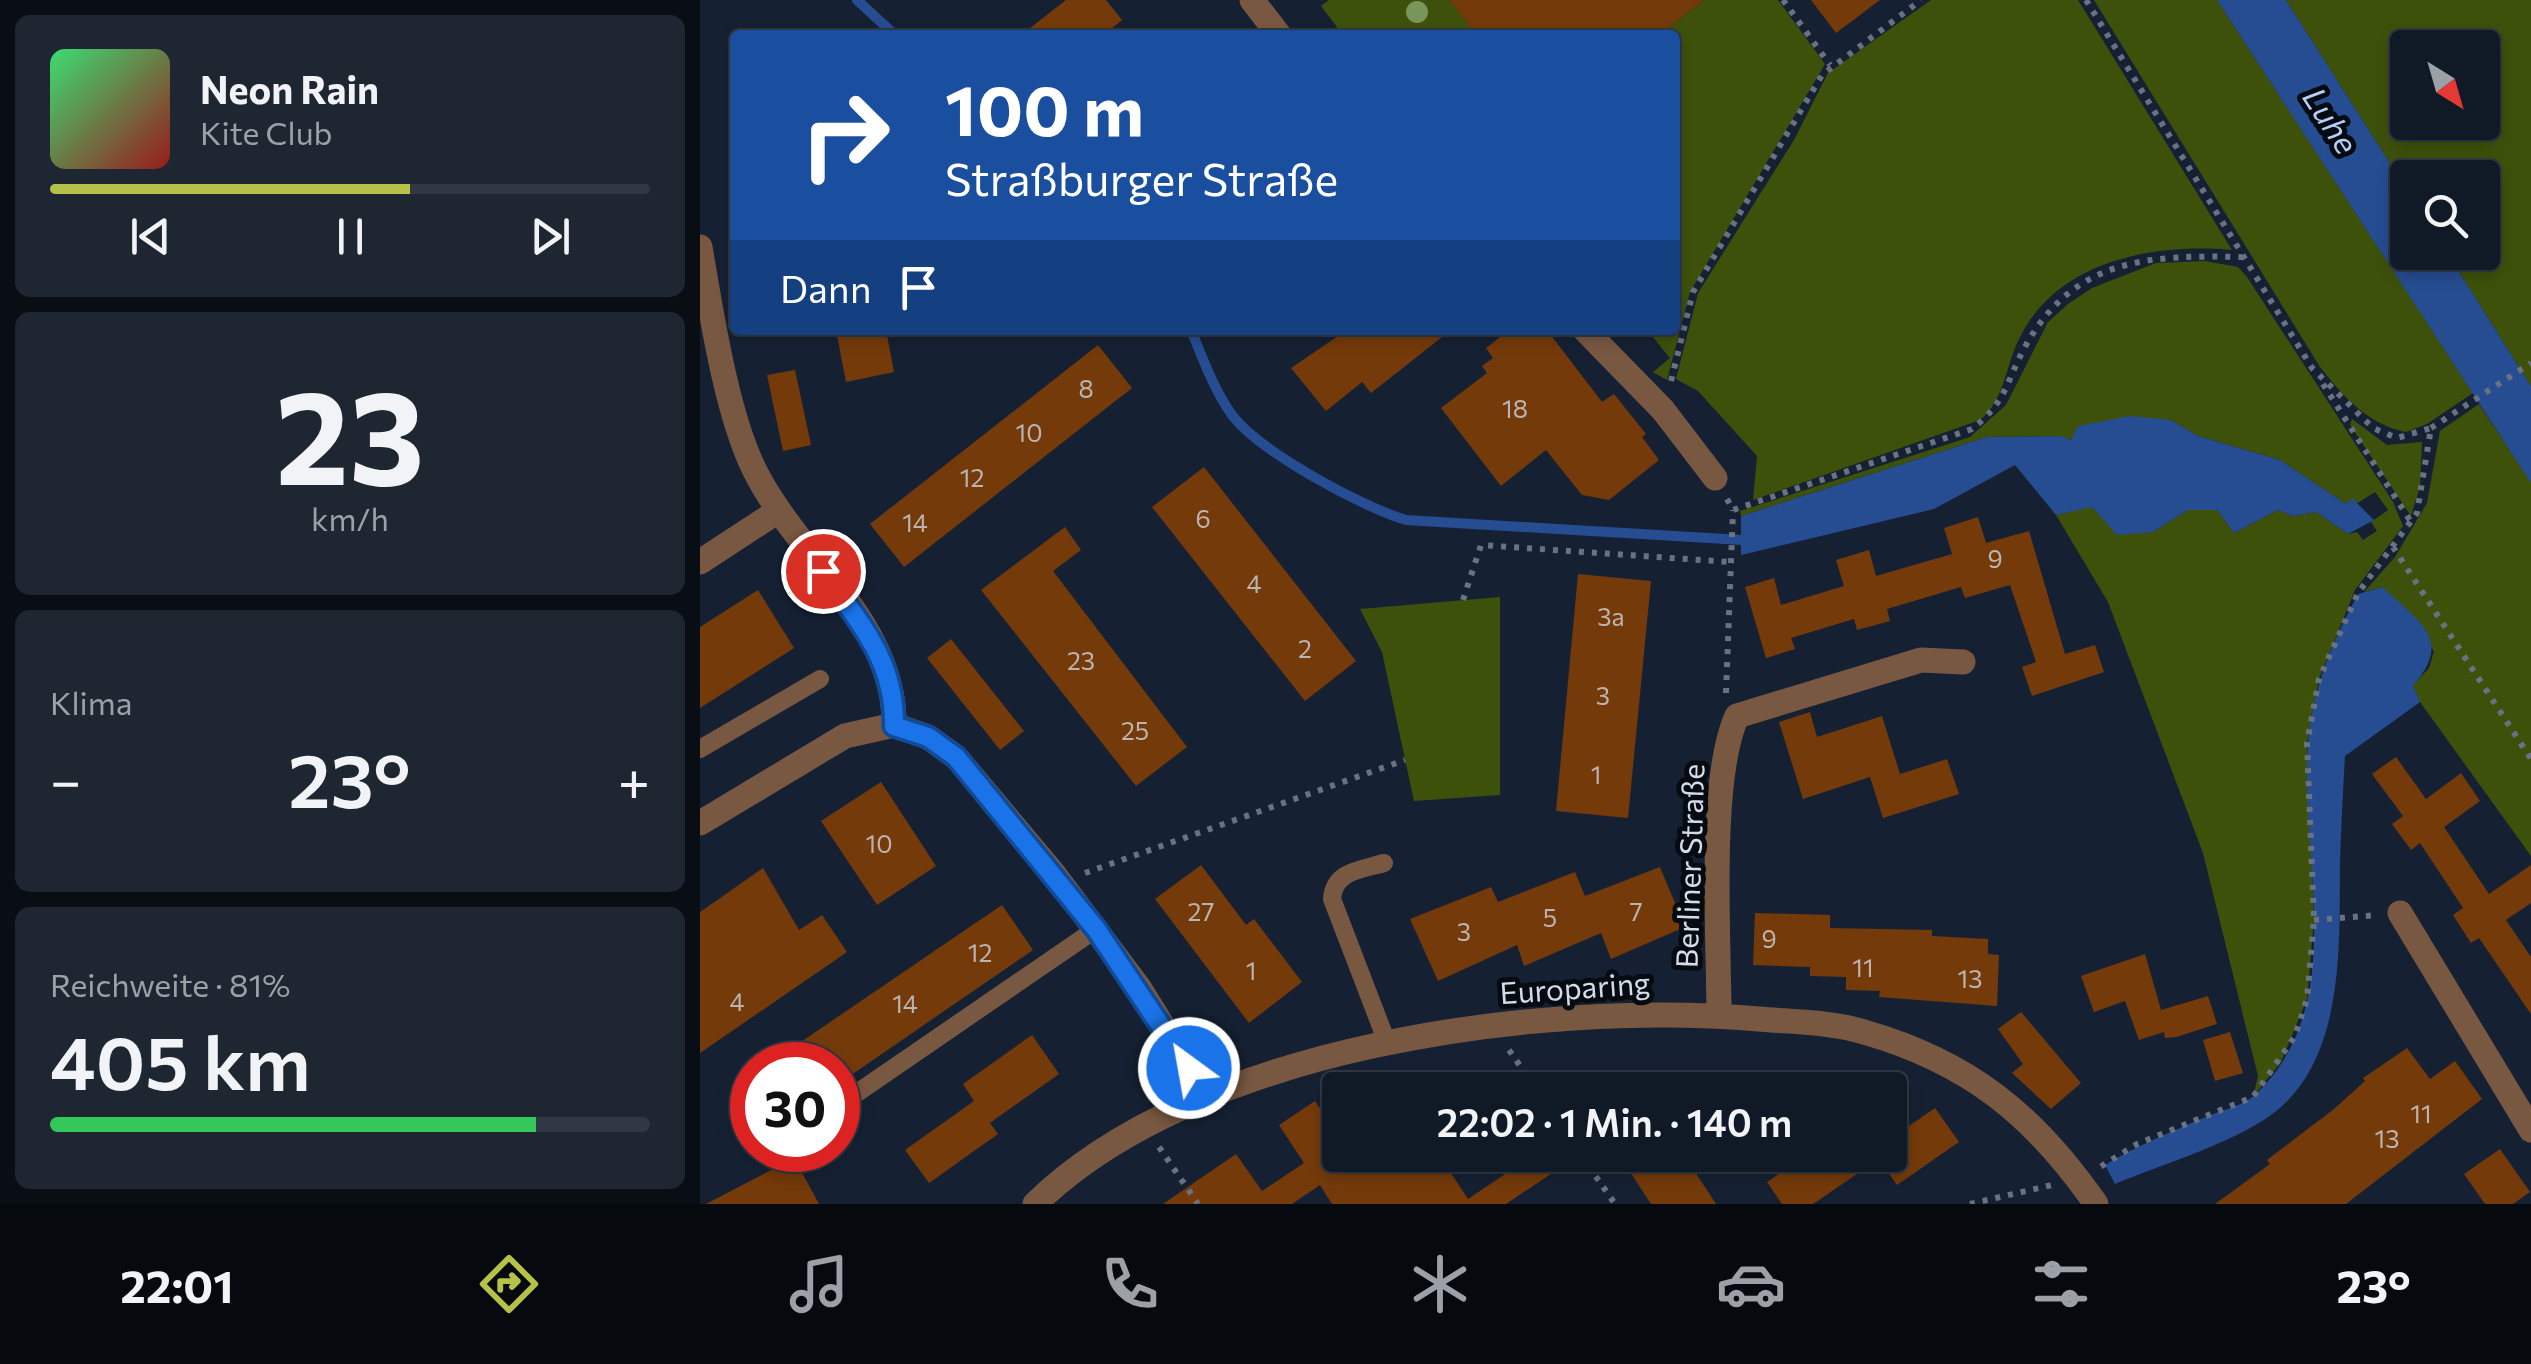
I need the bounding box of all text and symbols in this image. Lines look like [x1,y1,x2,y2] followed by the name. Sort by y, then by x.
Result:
[2390,30,2500,140] north arrow
[2390,30,2500,270] map controls
[200,65,379,112] text: Neon Rain
[945,65,1144,150] text: 100 m
[780,70,910,200] icon: right
[2295,79,2368,161] water label: Luhe
[200,112,332,152] text: Kite Club
[945,150,1338,205] text: Straßburger Straße
[2390,160,2500,270] button: search
[123,209,178,264] icon: previous
[323,209,378,264] icon: pause
[523,209,578,264] icon: next
[891,260,946,315] icon: arrive
[780,264,871,311] text: Dann
[275,353,425,512] text: 23
[1078,373,1094,403] house number: 8
[1502,393,1528,423] house number: 18
[1015,417,1043,447] house number: 10
[960,462,984,492] house number: 12
[311,498,389,538] text: km/h
[1195,503,1211,533] house number: 6
[902,507,928,537] house number: 14
[781,529,866,614] pin
[1987,543,2003,573] house number: 9
[796,544,851,599] icon: arrive
[1246,568,1262,598] house number: 4
[1597,601,1625,631] house number: 3a
[1298,633,1312,663] house number: 2
[1067,645,1095,675] house number: 23
[1596,680,1610,710] house number: 3
[50,682,132,722] text: Klima
[1121,715,1149,745] house number: 25
[288,732,411,823] text: 23°
[50,745,81,812] text: −
[618,745,650,812] text: +
[1591,759,1601,789] house number: 1
[1666,763,1711,969] street label: Berliner Straße
[865,828,893,858] house number: 10
[1188,896,1215,926] house number: 27
[1629,896,1643,926] house number: 7
[1543,902,1557,932] house number: 5
[1457,916,1471,946] house number: 3
[1761,923,1777,953] house number: 9
[968,937,992,967] house number: 12
[1852,952,1874,982] house number: 11
[1246,955,1256,985] house number: 1
[1498,963,1651,1010] street label: Europaring
[1958,963,1982,993] house number: 13
[50,964,290,1004] text: Reichweite · 81%
[729,986,745,1016] house number: 4
[892,988,918,1018] house number: 14
[50,1014,311,1105] text: 405 km
[1137,1016,1241,1120] position arrow
[730,1042,860,1172] speed limit sign: 30
[1437,1098,1792,1145] text: 22:02 · 1 Min. · 140 m
[2410,1098,2432,1128] house number: 11
[2375,1123,2399,1153] house number: 13
[474,1249,544,1319] icon: directions
[784,1249,854,1319] icon: music
[1095,1249,1165,1319] icon: phone
[1405,1249,1475,1319] icon: climate
[1716,1249,1786,1319] icon: car
[2026,1249,2096,1319] icon: filters
[120,1257,234,1312] text: 22:01
[2336,1257,2411,1312] text: 23°

